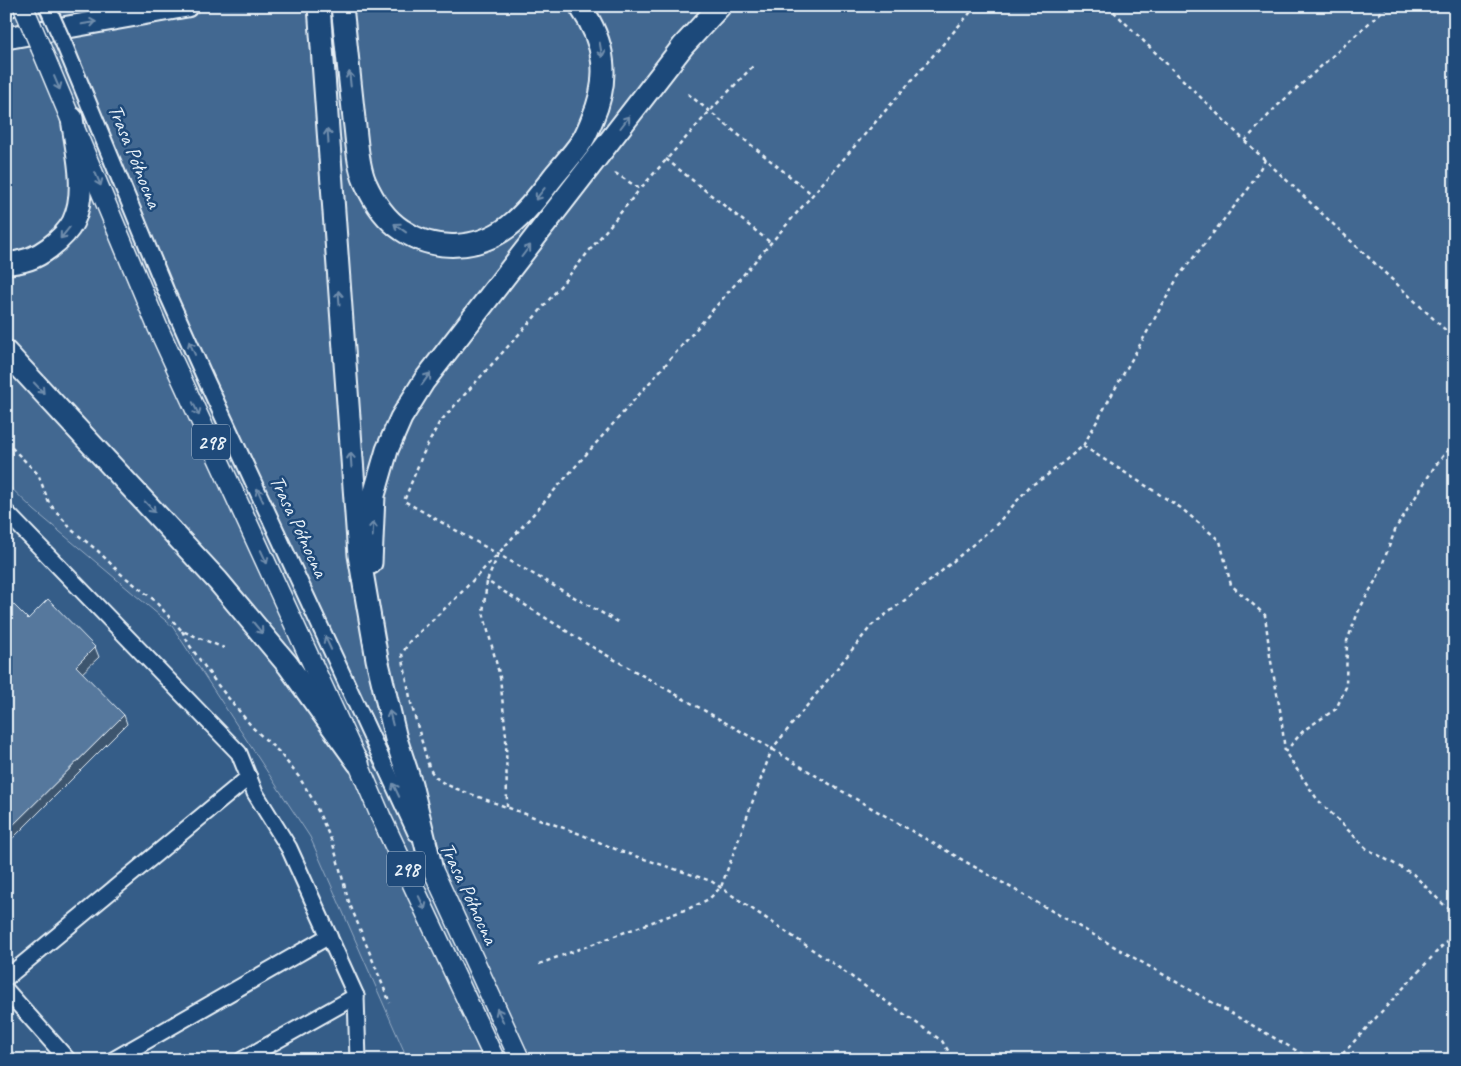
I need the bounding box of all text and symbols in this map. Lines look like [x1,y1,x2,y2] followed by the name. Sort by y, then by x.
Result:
[80,18,96,28] one-way arrow
[596,42,606,58] one-way arrow
[345,72,355,88] one-way arrow
[52,75,62,90] one-way arrow
[102,100,168,213] street label: Trasa Północna
[619,116,630,129] one-way arrow
[324,128,333,144] one-way arrow
[93,171,103,186] one-way arrow
[535,187,546,200] one-way arrow
[394,222,407,233] one-way arrow
[59,226,70,239] one-way arrow
[521,244,531,258] one-way arrow
[335,291,344,307] one-way arrow
[186,341,196,356] one-way arrow
[421,372,431,386] one-way arrow
[33,381,45,394] one-way arrow
[192,401,201,416] one-way arrow
[192,424,230,460] road number: 298
[347,453,356,469] one-way arrow
[264,471,335,582] street label: Trasa Północna
[255,488,264,503] one-way arrow
[143,500,155,513] one-way arrow
[368,522,377,538] one-way arrow
[259,549,269,564] one-way arrow
[252,621,263,634] one-way arrow
[323,636,333,651] one-way arrow
[386,711,395,727] one-way arrow
[391,783,401,798] one-way arrow
[434,838,505,949] street label: Trasa Północna
[387,852,425,886] road number: 298
[418,895,427,910] one-way arrow
[494,1008,504,1023] one-way arrow

